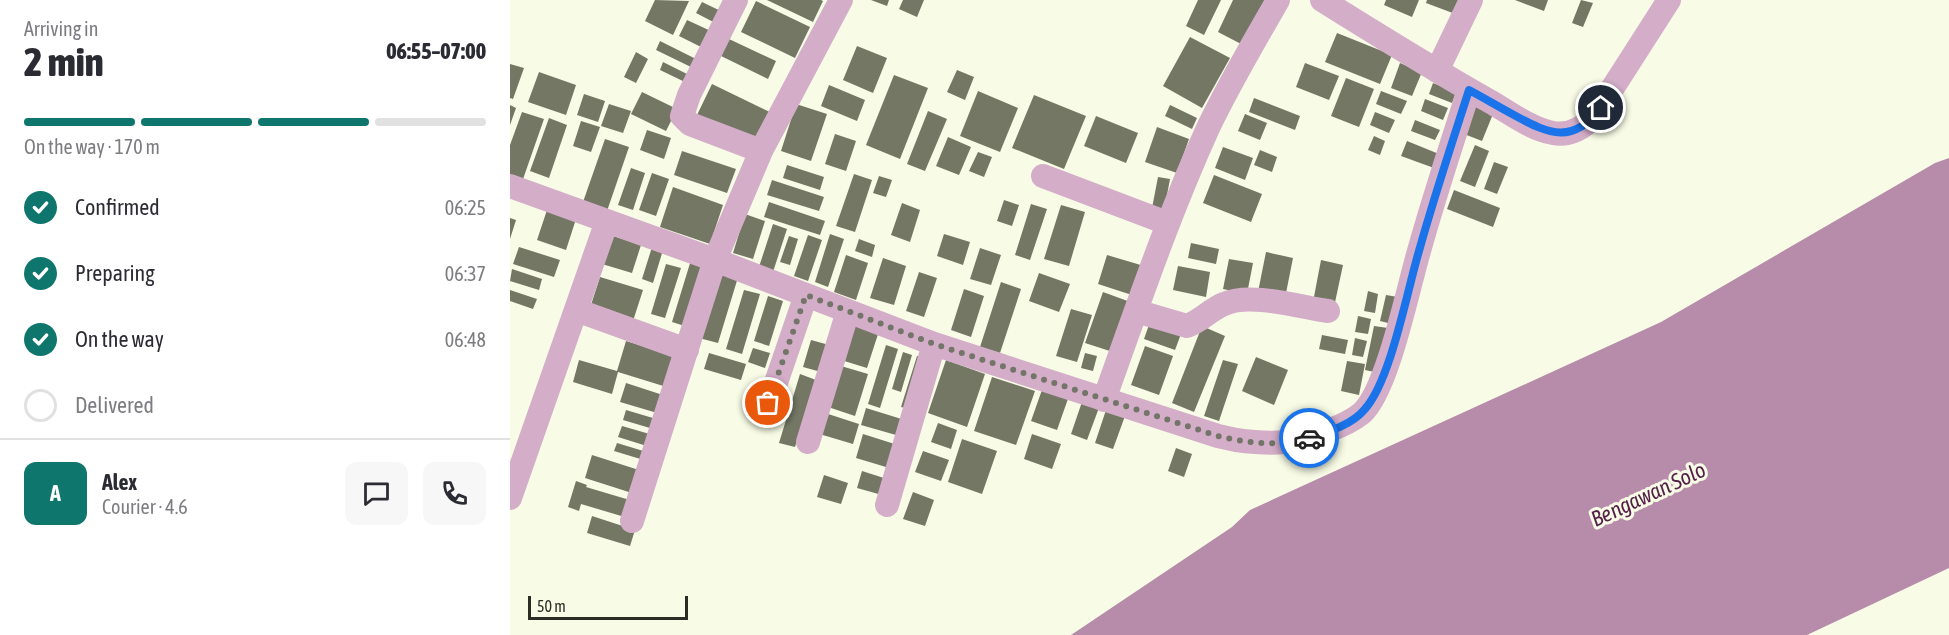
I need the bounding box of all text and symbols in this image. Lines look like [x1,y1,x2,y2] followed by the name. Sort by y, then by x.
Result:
[24,17,98,40] text: Arriving in
[386,38,486,64] text: 06:55–07:00
[24,40,104,84] text: 2 min
[1575,82,1626,133] pin
[1584,91,1617,124] icon: home
[24,135,160,158] text: On the way · 170 m
[24,191,57,224] icon: check
[75,194,160,220] text: Confirmed
[445,196,486,219] text: 06:25
[24,257,57,290] icon: check
[75,260,155,286] text: Preparing
[445,262,486,285] text: 06:37
[24,323,57,356] icon: check
[75,326,164,352] text: On the way
[445,328,486,351] text: 06:48
[742,377,793,428] pin
[751,386,784,419] icon: bag
[75,392,154,418] text: Delivered
[1279,408,1339,468] courier
[1293,422,1326,455] icon: car
[1587,456,1709,532] water label: Bengawan Solo
[345,462,408,525] button: chat
[423,462,486,525] button: phone
[102,469,137,495] text: Alex
[50,480,61,506] text: A
[102,495,188,518] text: Courier · 4.6
[528,593,688,620] scale bar
[537,597,566,615] text: 50 m

